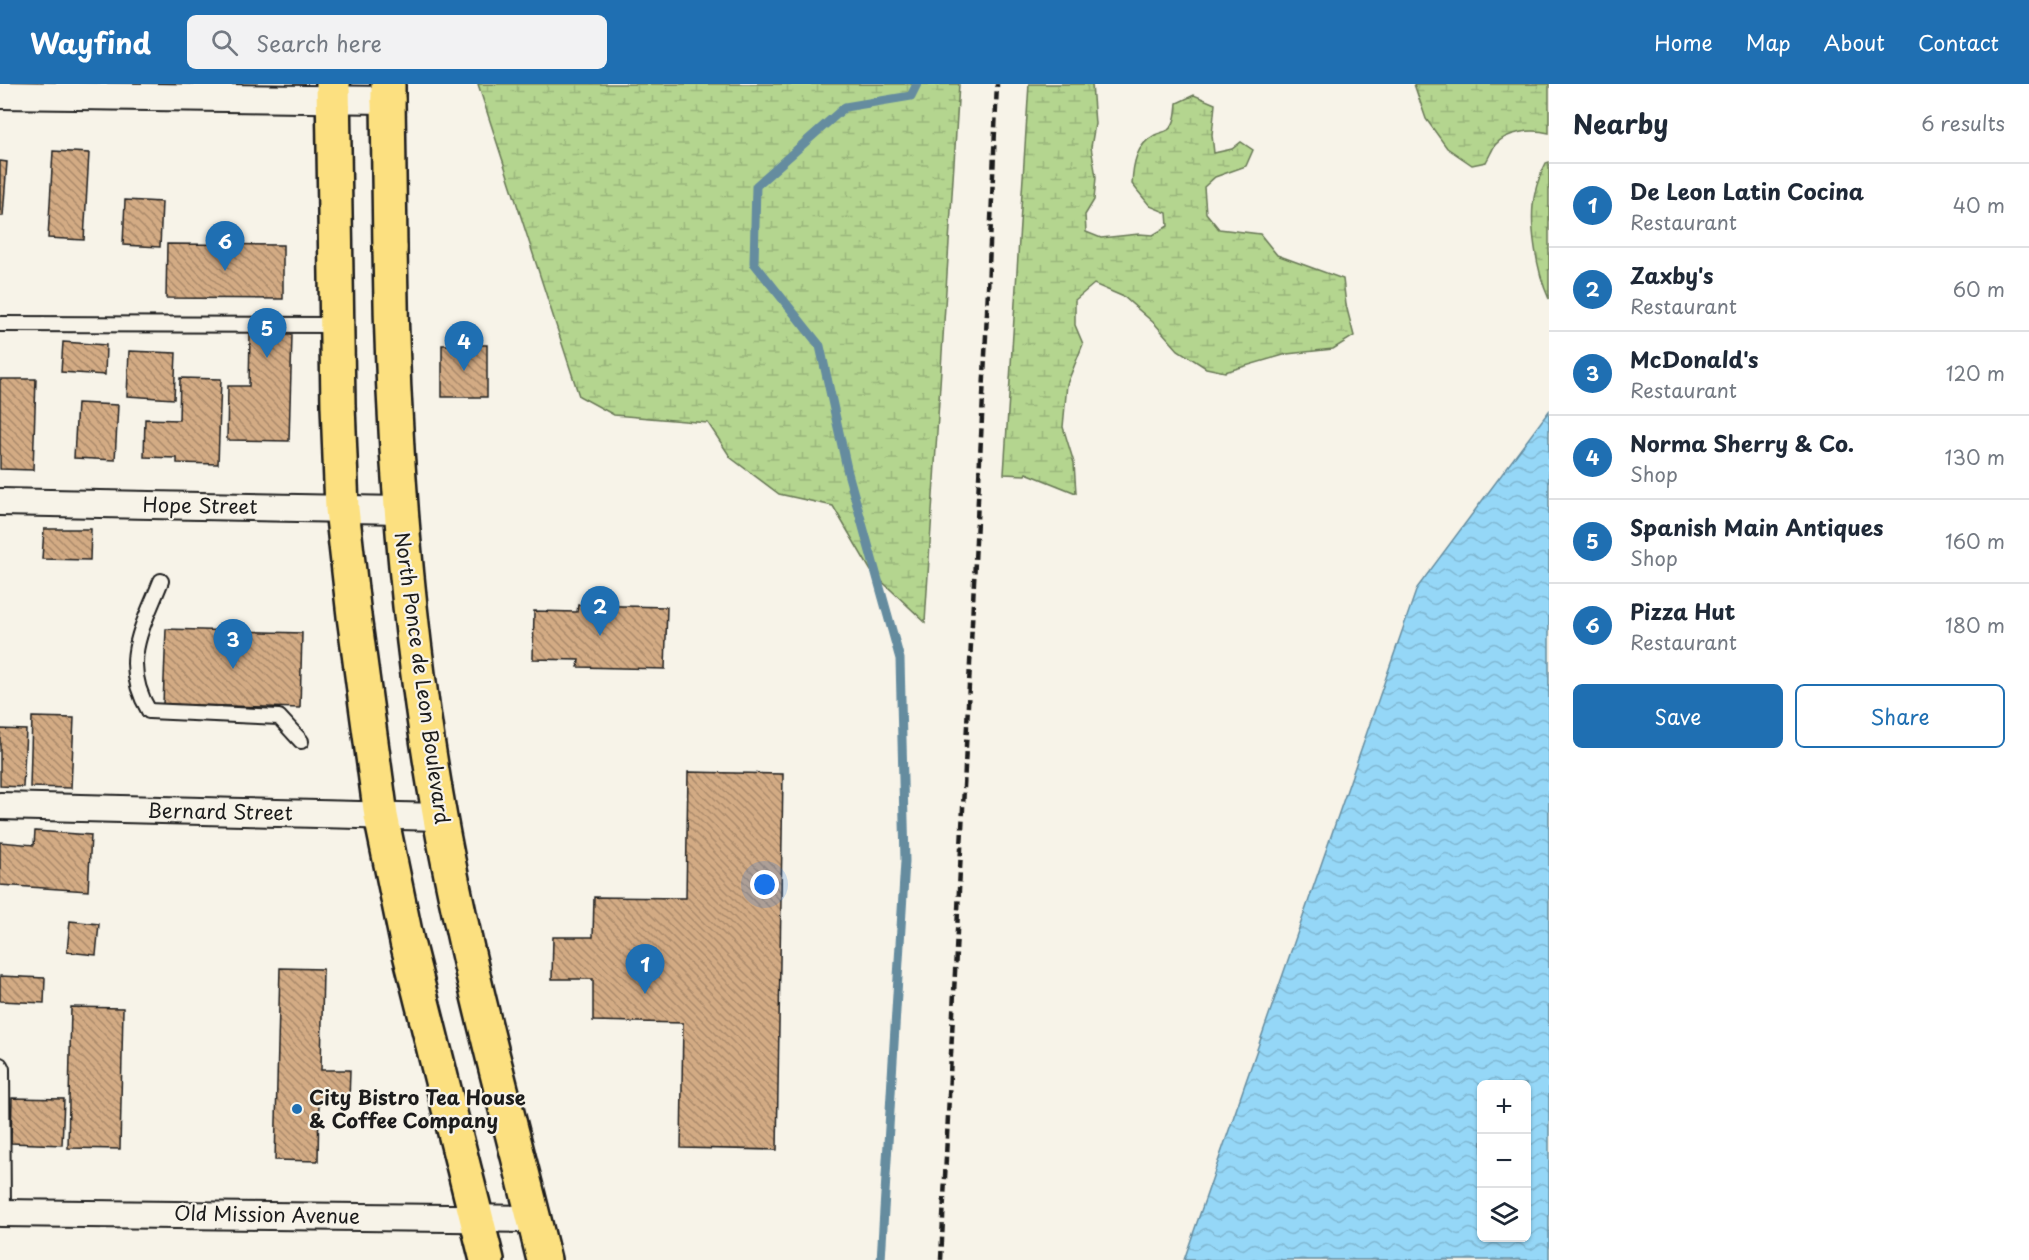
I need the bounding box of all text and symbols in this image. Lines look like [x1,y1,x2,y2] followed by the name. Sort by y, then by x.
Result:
[187,15,607,69] search box
[30,21,151,64] text: Wayfind
[208,26,241,59] icon: search
[256,26,382,59] text: Search here
[1654,26,1713,58] text: Home
[1746,26,1791,58] text: Map
[1824,26,1885,58] text: About
[1918,26,1999,58] text: Contact
[1573,104,1668,143] text: Nearby
[1921,108,2005,138] text: 6 results
[1630,174,1864,207] text: De Leon Latin Cocina
[1588,190,1597,220] text: 1
[1953,190,2005,220] text: 40 m
[1630,207,1737,237] text: Restaurant
[206,222,244,271] pin: 6
[1630,258,1713,291] text: Zaxby's
[1585,274,1600,304] text: 2
[1953,274,2005,304] text: 60 m
[1630,291,1737,321] text: Restaurant
[248,308,286,358] pin: 5
[444,322,484,371] pin: 4
[1630,342,1759,375] text: McDonald's
[1586,358,1599,388] text: 3
[1946,358,2005,388] text: 120 m
[1630,375,1737,405] text: Restaurant
[1630,426,1854,459] text: Norma Sherry & Co.
[1586,442,1599,472] text: 4
[1945,442,2005,472] text: 130 m
[1630,459,1678,489] text: Shop
[142,489,258,521] street label: Hope Street
[1630,510,1884,543] text: Spanish Main Antiques
[1586,526,1599,556] text: 5
[1945,526,2005,556] text: 160 m
[388,530,458,826] street label: North Ponce de Leon Boulevard
[1630,543,1678,573] text: Shop
[580,586,620,636] pin: 2
[1630,594,1735,627] text: Pizza Hut
[1585,610,1600,640] text: 6
[1945,610,2005,640] text: 180 m
[214,620,252,669] pin: 3
[1630,627,1737,657] text: Restaurant
[1573,684,1783,748] button: Save
[1795,684,2005,748] button: Share
[147,795,293,827] street label: Bernard Street
[750,870,779,899] your location
[626,944,664,994] pin: 1
[1477,1080,1531,1242] map controls
[1477,1080,1531,1134] button: +
[309,1082,526,1135] place label: City Bistro Tea House & Coffee Company
[290,1102,304,1116] marker: City Bistro Tea House & Coffee Company
[1477,1134,1531,1188] button: −
[1477,1188,1531,1242] button: layers
[174,1197,360,1231] street label: Old Mission Avenue

